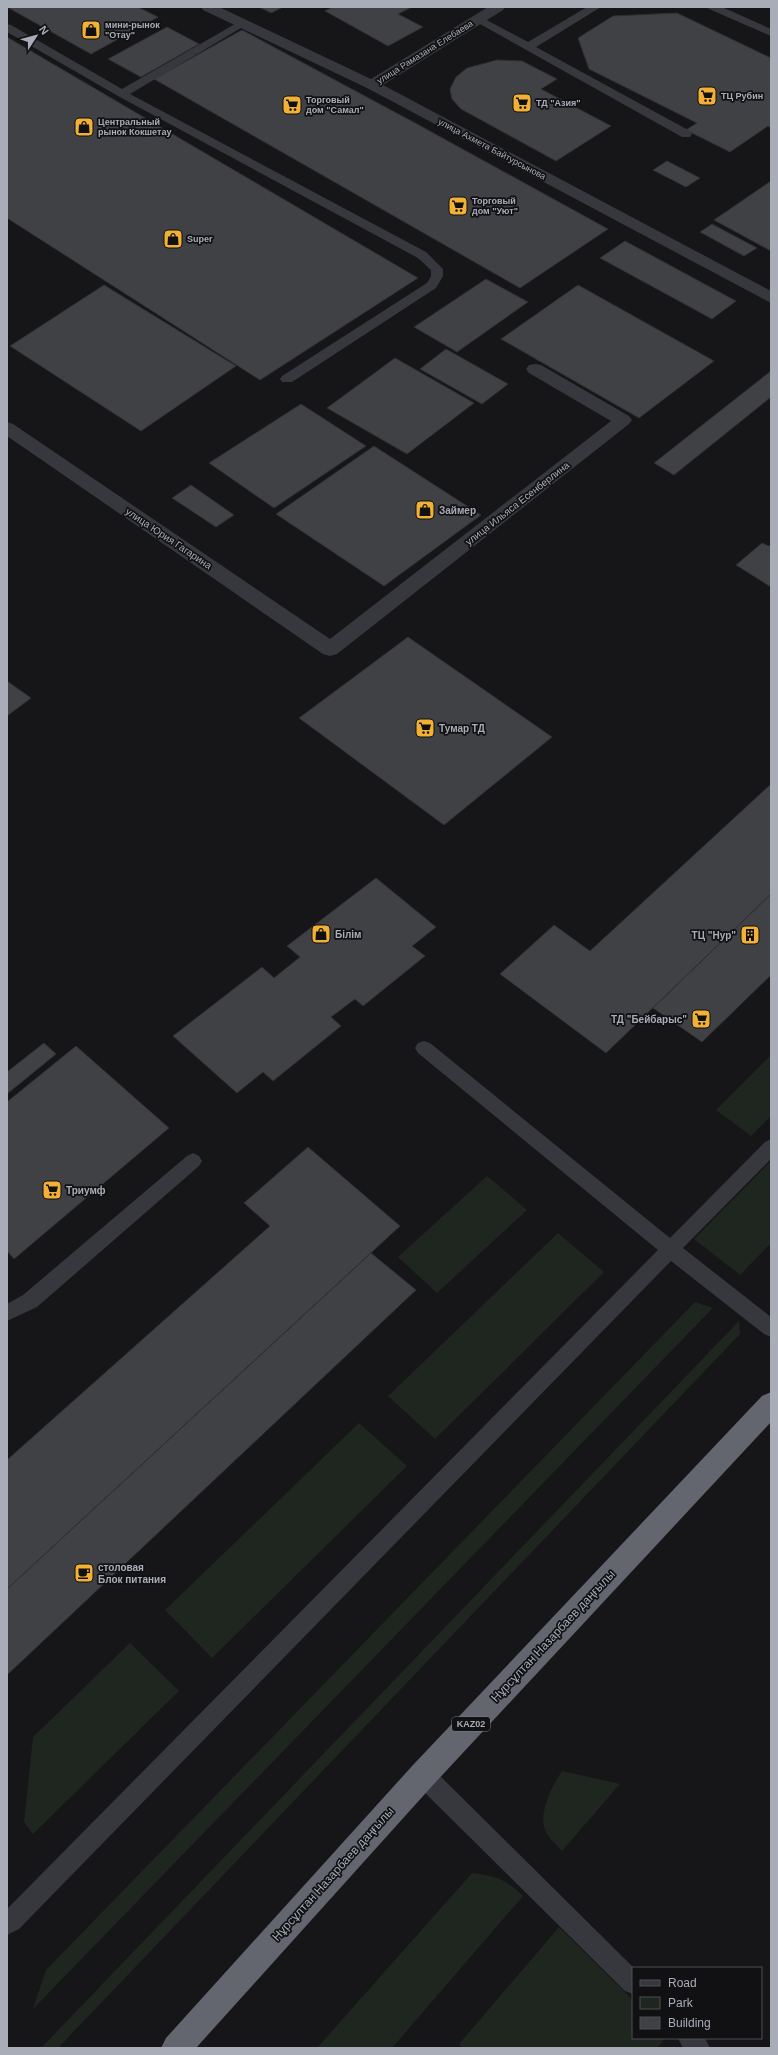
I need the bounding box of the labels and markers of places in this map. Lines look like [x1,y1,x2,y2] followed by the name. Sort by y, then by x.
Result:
[80,19,102,41] shop icon: мини-рынок "Отау"
[105,20,160,40] place label: мини-рынок "Отау"
[696,85,718,107] supermarket icon: ТЦ Рубин
[721,91,763,101] place label: ТЦ Рубин
[511,92,533,114] supermarket icon: ТД "Азия"
[281,94,303,116] supermarket icon: Торговый дом "Самал"
[306,95,364,115] place label: Торговый дом "Самал"
[536,98,580,108] place label: ТД "Азия"
[73,116,95,138] shop icon: Центральный рынок Кокшетау
[98,117,171,137] place label: Центральный рынок Кокшетау
[447,195,469,217] supermarket icon: Торговый дом "Уют"
[472,196,518,216] place label: Торговый дом "Уют"
[162,228,184,250] shop icon: Super
[187,234,213,244] place label: Super
[414,499,436,521] shop icon: Займер
[439,505,476,516] place label: Займер
[414,717,436,739] supermarket icon: Тумар ТД
[439,723,485,734] place label: Тумар ТД
[310,923,332,945] shop icon: Білім
[739,924,761,946] building icon: ТЦ "Нур"
[335,929,362,940] place label: Білім
[692,930,736,941] place label: ТЦ "Нур"
[690,1008,712,1030] supermarket icon: ТД "Бейбарыс"
[611,1014,687,1025] place label: ТД "Бейбарыс"
[41,1179,63,1201] supermarket icon: Триумф
[66,1185,106,1196] place label: Триумф
[73,1562,95,1584] cafe icon: столовая Блок питания
[98,1562,166,1585] place label: столовая Блок питания

